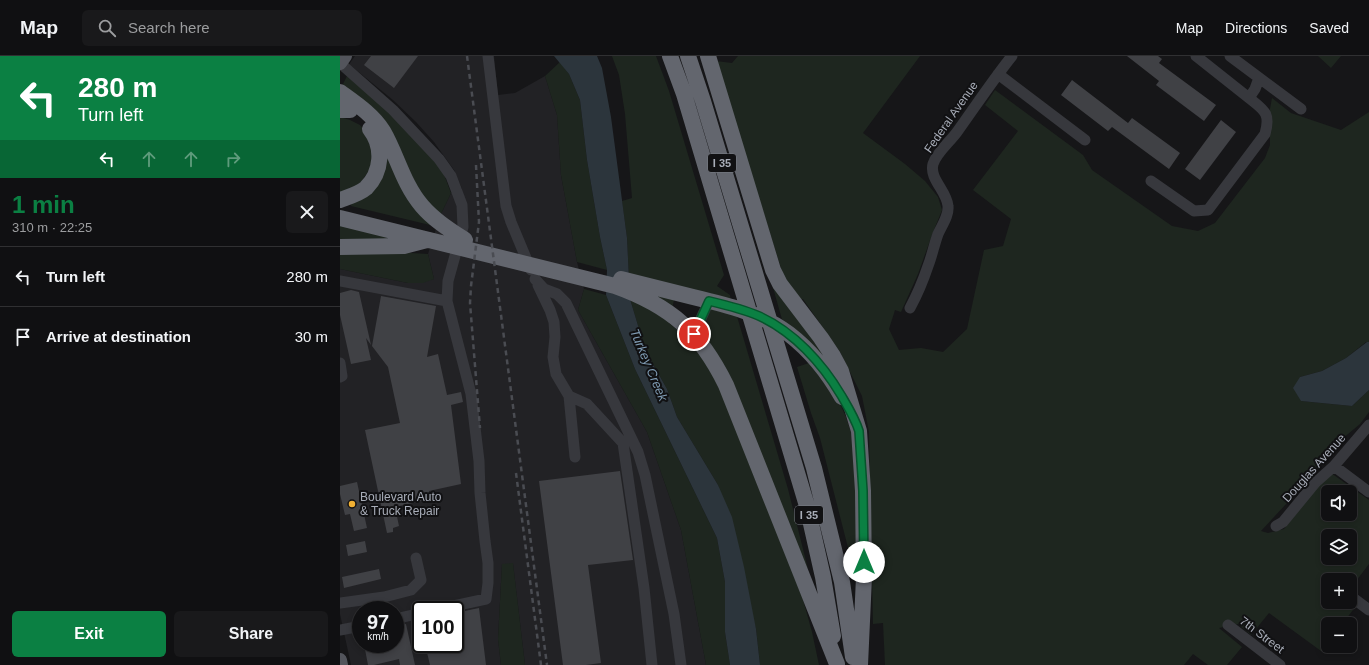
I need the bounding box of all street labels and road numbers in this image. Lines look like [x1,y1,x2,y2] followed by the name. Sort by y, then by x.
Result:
[921,78,981,155] street label: Federal Avenue
[708,154,736,172] road number: I 35
[1280,431,1349,505] street label: Douglas Avenue
[795,506,823,524] road number: I 35
[1237,614,1288,657] street label: 7th Street

